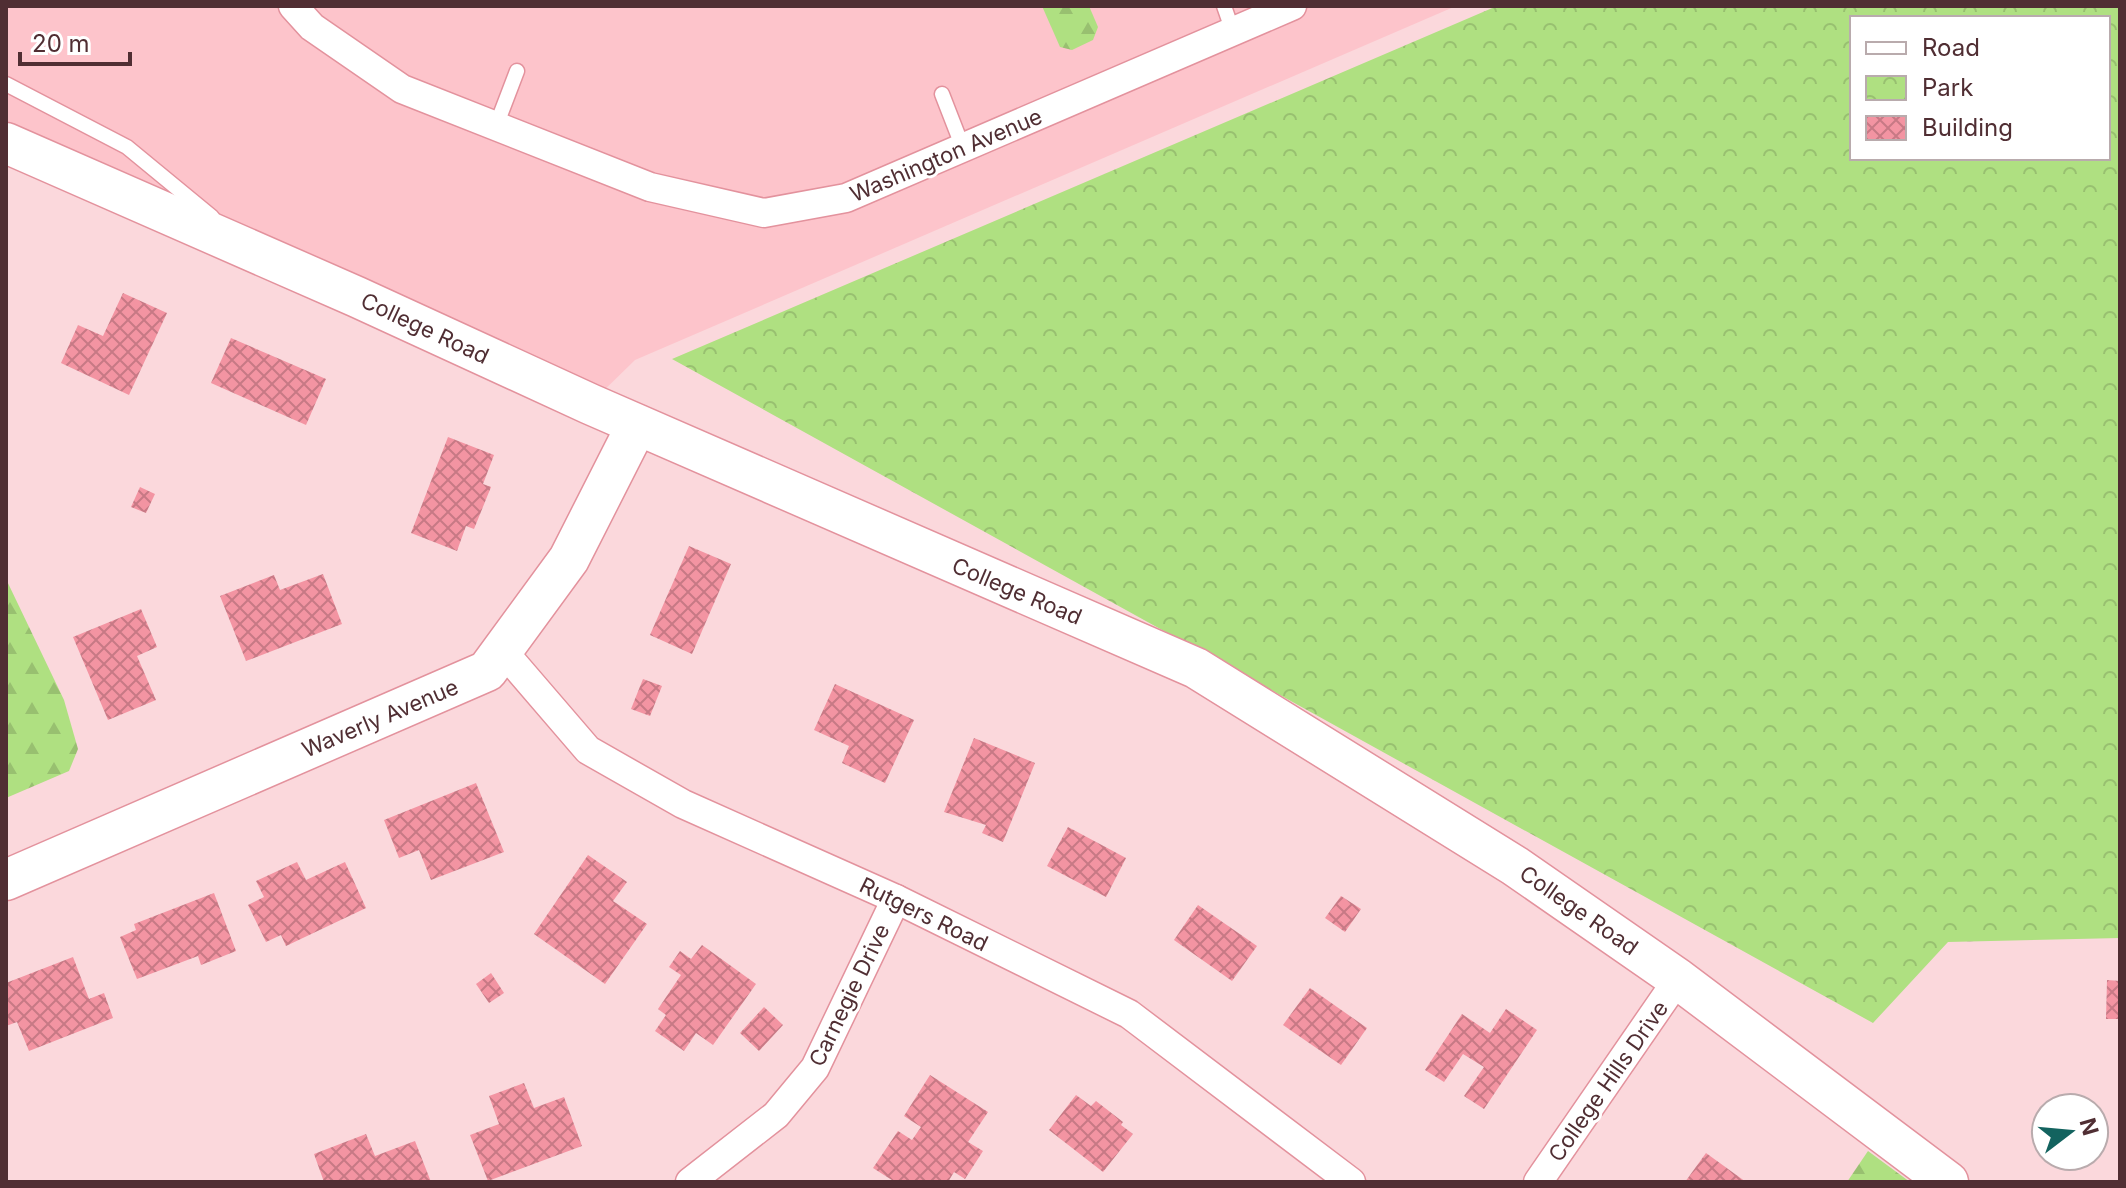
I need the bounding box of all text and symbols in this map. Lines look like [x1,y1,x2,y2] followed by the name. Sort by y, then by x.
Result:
[20,16,130,66] scale bar
[1850,16,2110,160] legend
[32,29,90,58] text: 20 m
[1922,33,1980,62] text: Road
[1922,73,1973,102] text: Park
[846,103,1046,207] street label: Washington Avenue
[1922,113,2013,142] text: Building
[357,287,493,369] street label: College Road
[948,552,1086,630] street label: College Road
[298,673,462,763] street label: Waverly Avenue
[1515,860,1643,960] street label: College Road
[856,872,992,956] street label: Rutgers Road
[803,920,895,1070] street label: Carnegie Drive
[1543,996,1673,1166] street label: College Hills Drive
[2030,1092,2110,1172] north arrow
[2074,1115,2104,1138] text: N

